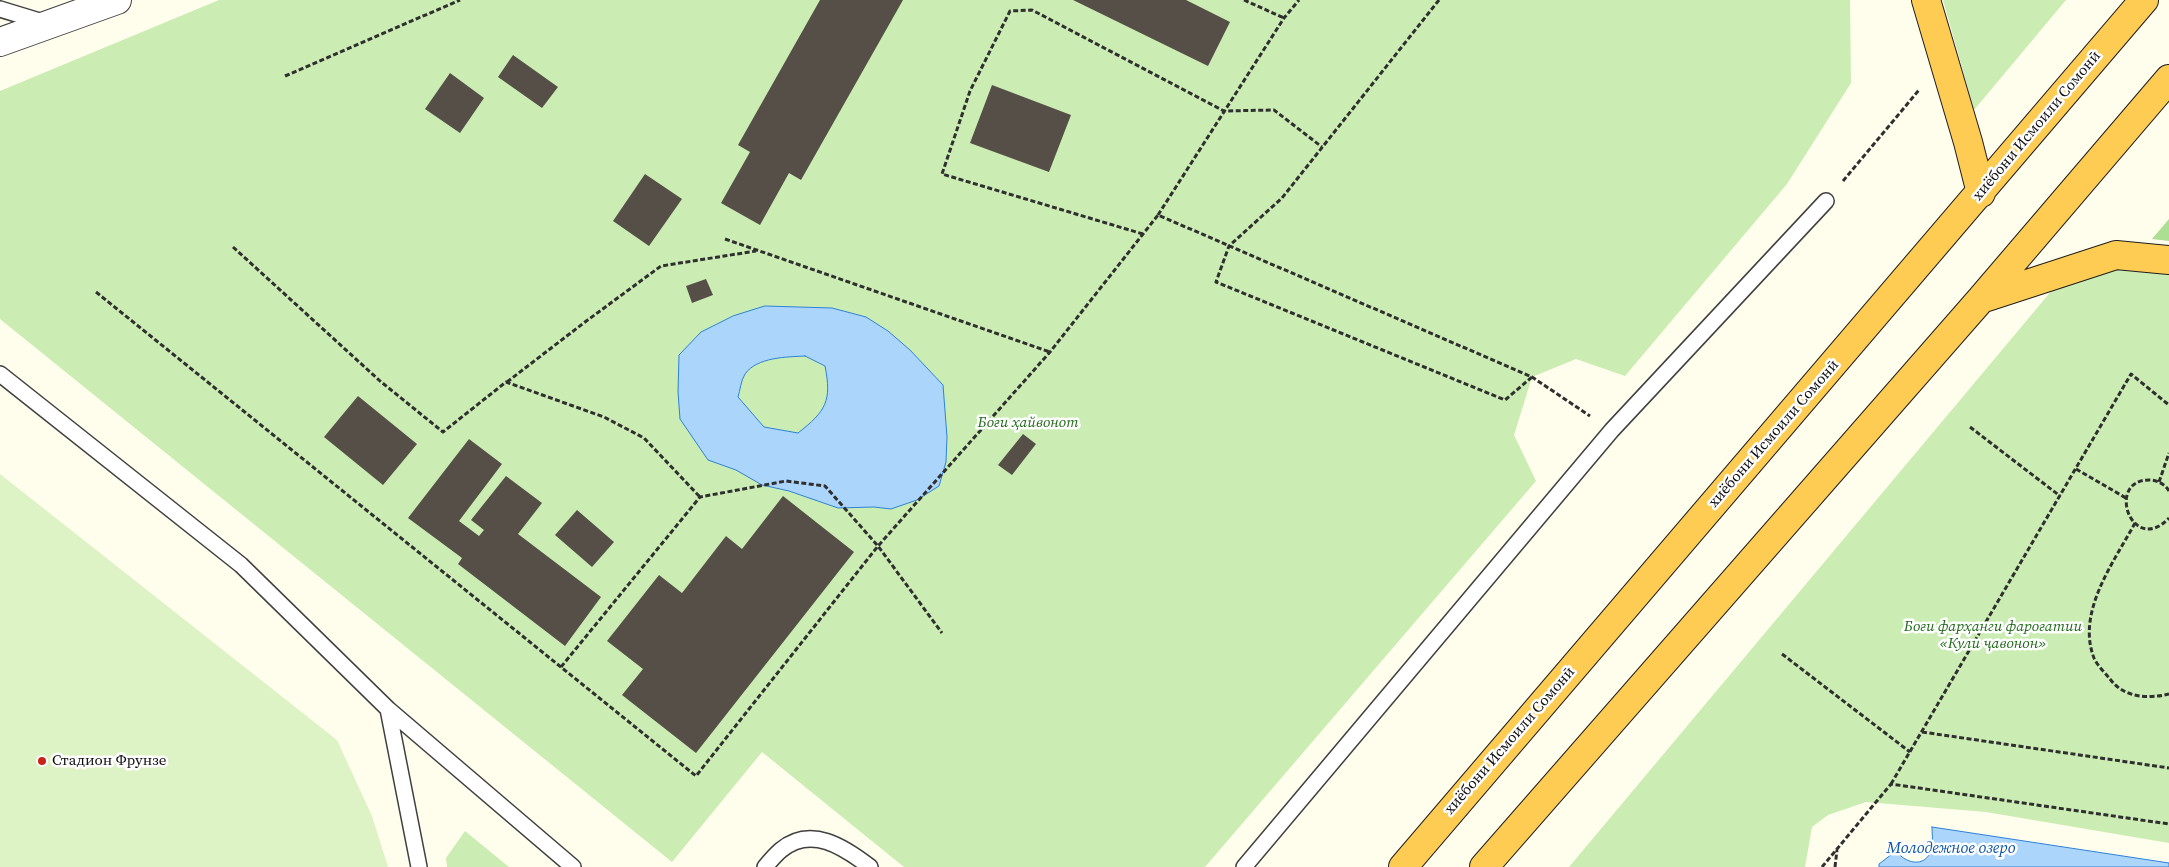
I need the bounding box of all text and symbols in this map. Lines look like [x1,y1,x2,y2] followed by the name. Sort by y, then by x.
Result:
[1969,48,2105,204] street label: хиёбони Исмоили Сомонӣ
[1705,356,1843,512] street label: хиёбони Исмоили Сомонӣ
[978,414,1078,432] park label: Боғи ҳайвонот
[1904,618,2082,653] park label: Боғи фарҳанги фароғатии «Кули ҷавонон»
[1441,663,1579,819] street label: хиёбони Исмоили Сомонӣ
[52,752,166,770] place label: Стадион Фрунзе
[36,755,48,767] marker: Стадион Фрунзе
[1886,839,2016,859] water label: Молодежное озеро

